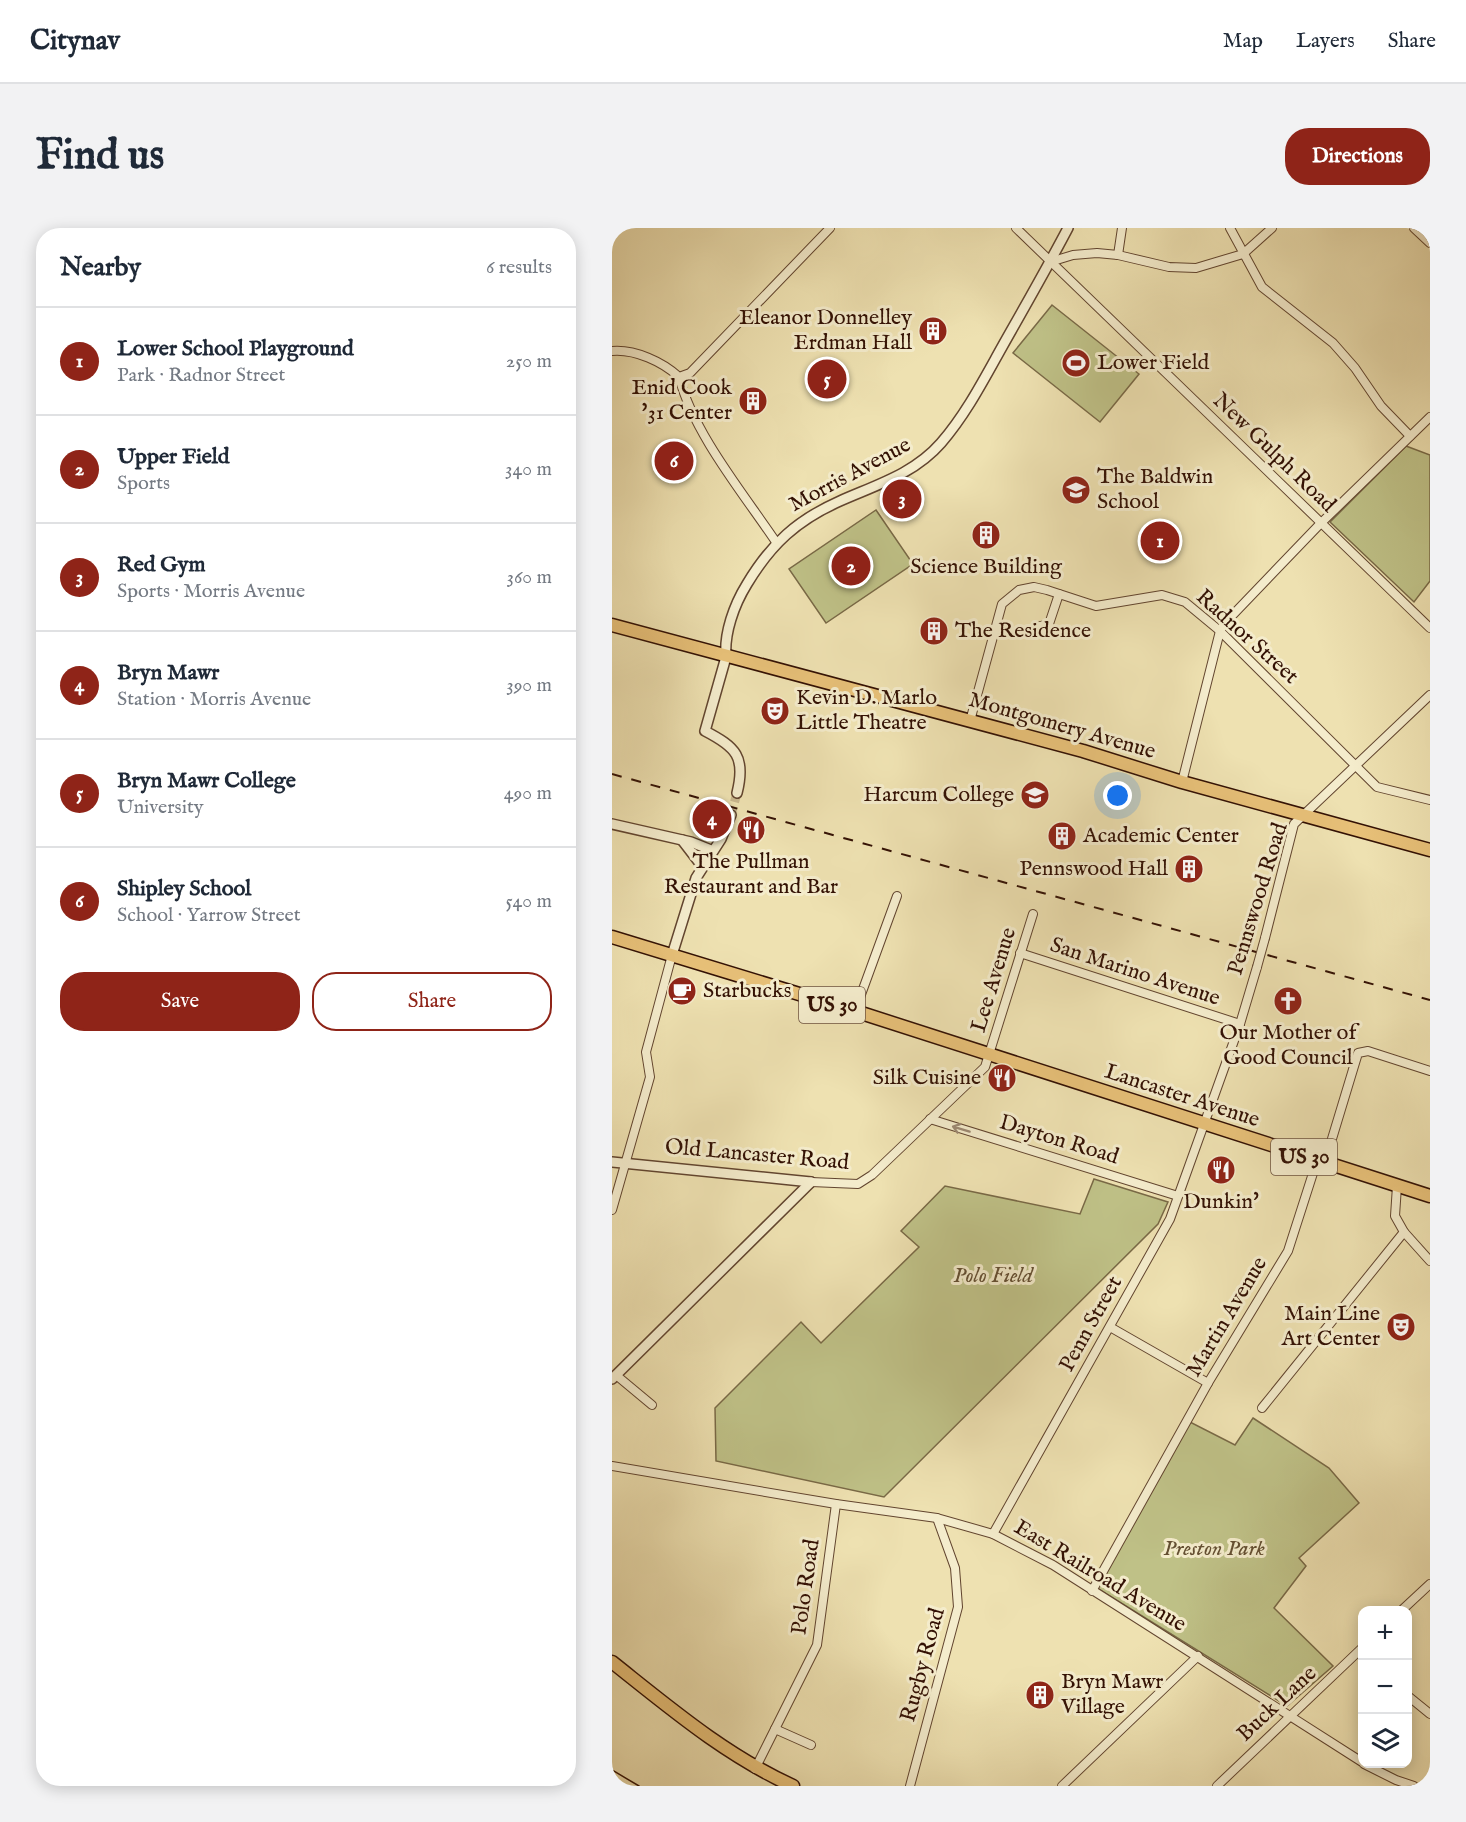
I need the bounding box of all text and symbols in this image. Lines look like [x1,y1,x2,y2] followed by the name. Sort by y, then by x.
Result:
[30,24,120,59] text: Citynav
[1223,28,1263,55] text: Map
[1296,28,1355,55] text: Layers
[1388,28,1436,55] text: Share
[1285,128,1430,185] button: Directions
[36,130,164,183] text: Find us
[60,251,141,284] text: Nearby
[486,255,552,280] text: 6 results
[739,304,912,357] place label: Eleanor Donnelley Erdman Hall
[917,315,949,347] building icon: Eleanor Donnelley Erdman Hall
[117,335,354,363] text: Lower School Playground
[1060,347,1092,379] sports icon: Lower Field
[76,349,83,374] text: 1
[506,349,552,374] text: 250 m
[1097,349,1210,377] place label: Lower Field
[808,356,846,402] pin: 5
[117,363,285,388] text: Park · Radnor Street
[632,374,732,427] place label: Enid Cook '31 Center
[737,385,769,417] building icon: Enid Cook '31 Center
[1206,387,1342,519] street label: New Gulph Road
[784,431,916,519] street label: Morris Avenue
[654,438,694,484] pin: 6
[117,443,229,471] text: Upper Field
[75,457,84,482] text: 2
[505,457,552,482] text: 340 m
[1097,463,1214,516] place label: The Baldwin School
[117,471,170,496] text: Sports
[1060,474,1092,506] school or university icon: The Baldwin School
[882,476,922,522] pin: 3
[1140,518,1180,564] pin: 1
[970,519,1002,551] building icon: Science Building
[832,544,870,588] pin: 2
[117,551,206,579] text: Red Gym
[910,553,1063,581] place label: Science Building
[76,565,83,590] text: 3
[506,565,552,590] text: 360 m
[117,579,305,604] text: Sports · Morris Avenue
[1190,583,1305,691] street label: Radnor Street
[918,615,950,647] building icon: The Residence
[955,617,1091,645] place label: The Residence
[117,659,219,687] text: Bryn Mawr
[75,673,84,698] text: 4
[506,673,552,698] text: 390 m
[796,684,937,737] place label: Kevin D. Marlo Little Theatre
[965,686,1159,766] street label: Montgomery Avenue
[117,687,311,712] text: Station · Morris Avenue
[759,695,791,727] theatre icon: Kevin D. Marlo Little Theatre
[117,767,296,795] text: Bryn Mawr College
[1019,779,1051,811] school or university icon: Harcum College
[76,781,83,806] text: 5
[504,781,552,806] text: 490 m
[863,781,1014,809] place label: Harcum College
[1103,781,1132,810] your location
[117,795,204,820] text: University
[692,796,732,842] pin: 4
[735,814,767,846] restaurant icon: The Pullman Restaurant and Bar
[1222,819,1295,979] street label: Pennswood Road
[1046,820,1078,852] building icon: Academic Center
[1082,822,1239,850] place label: Academic Center
[664,848,838,901] place label: The Pullman Restaurant and Bar
[1173,853,1205,885] building icon: Pennswood Hall
[1019,855,1168,883] place label: Pennswood Hall
[117,875,251,903] text: Shipley School
[75,889,84,914] text: 6
[505,889,552,914] text: 540 m
[117,903,301,928] text: School · Yarrow Street
[965,924,1023,1036] street label: Lee Avenue
[1046,931,1224,1013] street label: San Marino Avenue
[60,972,300,1031] button: Save
[312,972,552,1031] button: Share
[666,975,698,1007] cafe icon: Starbucks
[703,977,791,1005] place label: Starbucks
[1272,985,1304,1017] church icon: Our Mother of Good Council
[799,987,865,1023] road number: US 30
[1220,1019,1360,1072] place label: Our Mother of Good Council
[1101,1058,1263,1134] street label: Lancaster Avenue
[986,1062,1018,1094] restaurant icon: Silk Cuisine
[873,1064,981,1092] place label: Silk Cuisine
[996,1109,1122,1171] street label: Dayton Road
[952,1122,971,1133] one-way arrow
[664,1133,850,1177] street label: Old Lancaster Road
[1271,1139,1337,1175] road number: US 30
[1205,1154,1237,1186] restaurant icon: Dunkin'
[1183,1188,1259,1216] place label: Dunkin'
[1180,1252,1274,1382] street label: Martin Avenue
[953,1262,1035,1290] park label: Polo Field
[1053,1271,1129,1377] street label: Penn Street
[1280,1300,1380,1353] place label: Main Line Art Center
[1385,1311,1417,1343] theatre icon: Main Line Art Center
[1009,1514,1191,1638] street label: East Railroad Avenue
[1163,1535,1265,1563] park label: Preston Park
[785,1537,827,1637] street label: Polo Road
[894,1605,952,1725] street label: Rugby Road
[1358,1606,1412,1768] map controls
[1358,1606,1412,1660] button: +
[1231,1660,1323,1748] street label: Buck Lane
[1358,1660,1412,1714] button: −
[1060,1668,1163,1721] place label: Bryn Mawr Village
[1024,1679,1056,1711] building icon: Bryn Mawr Village
[1358,1714,1412,1768] button: layers

